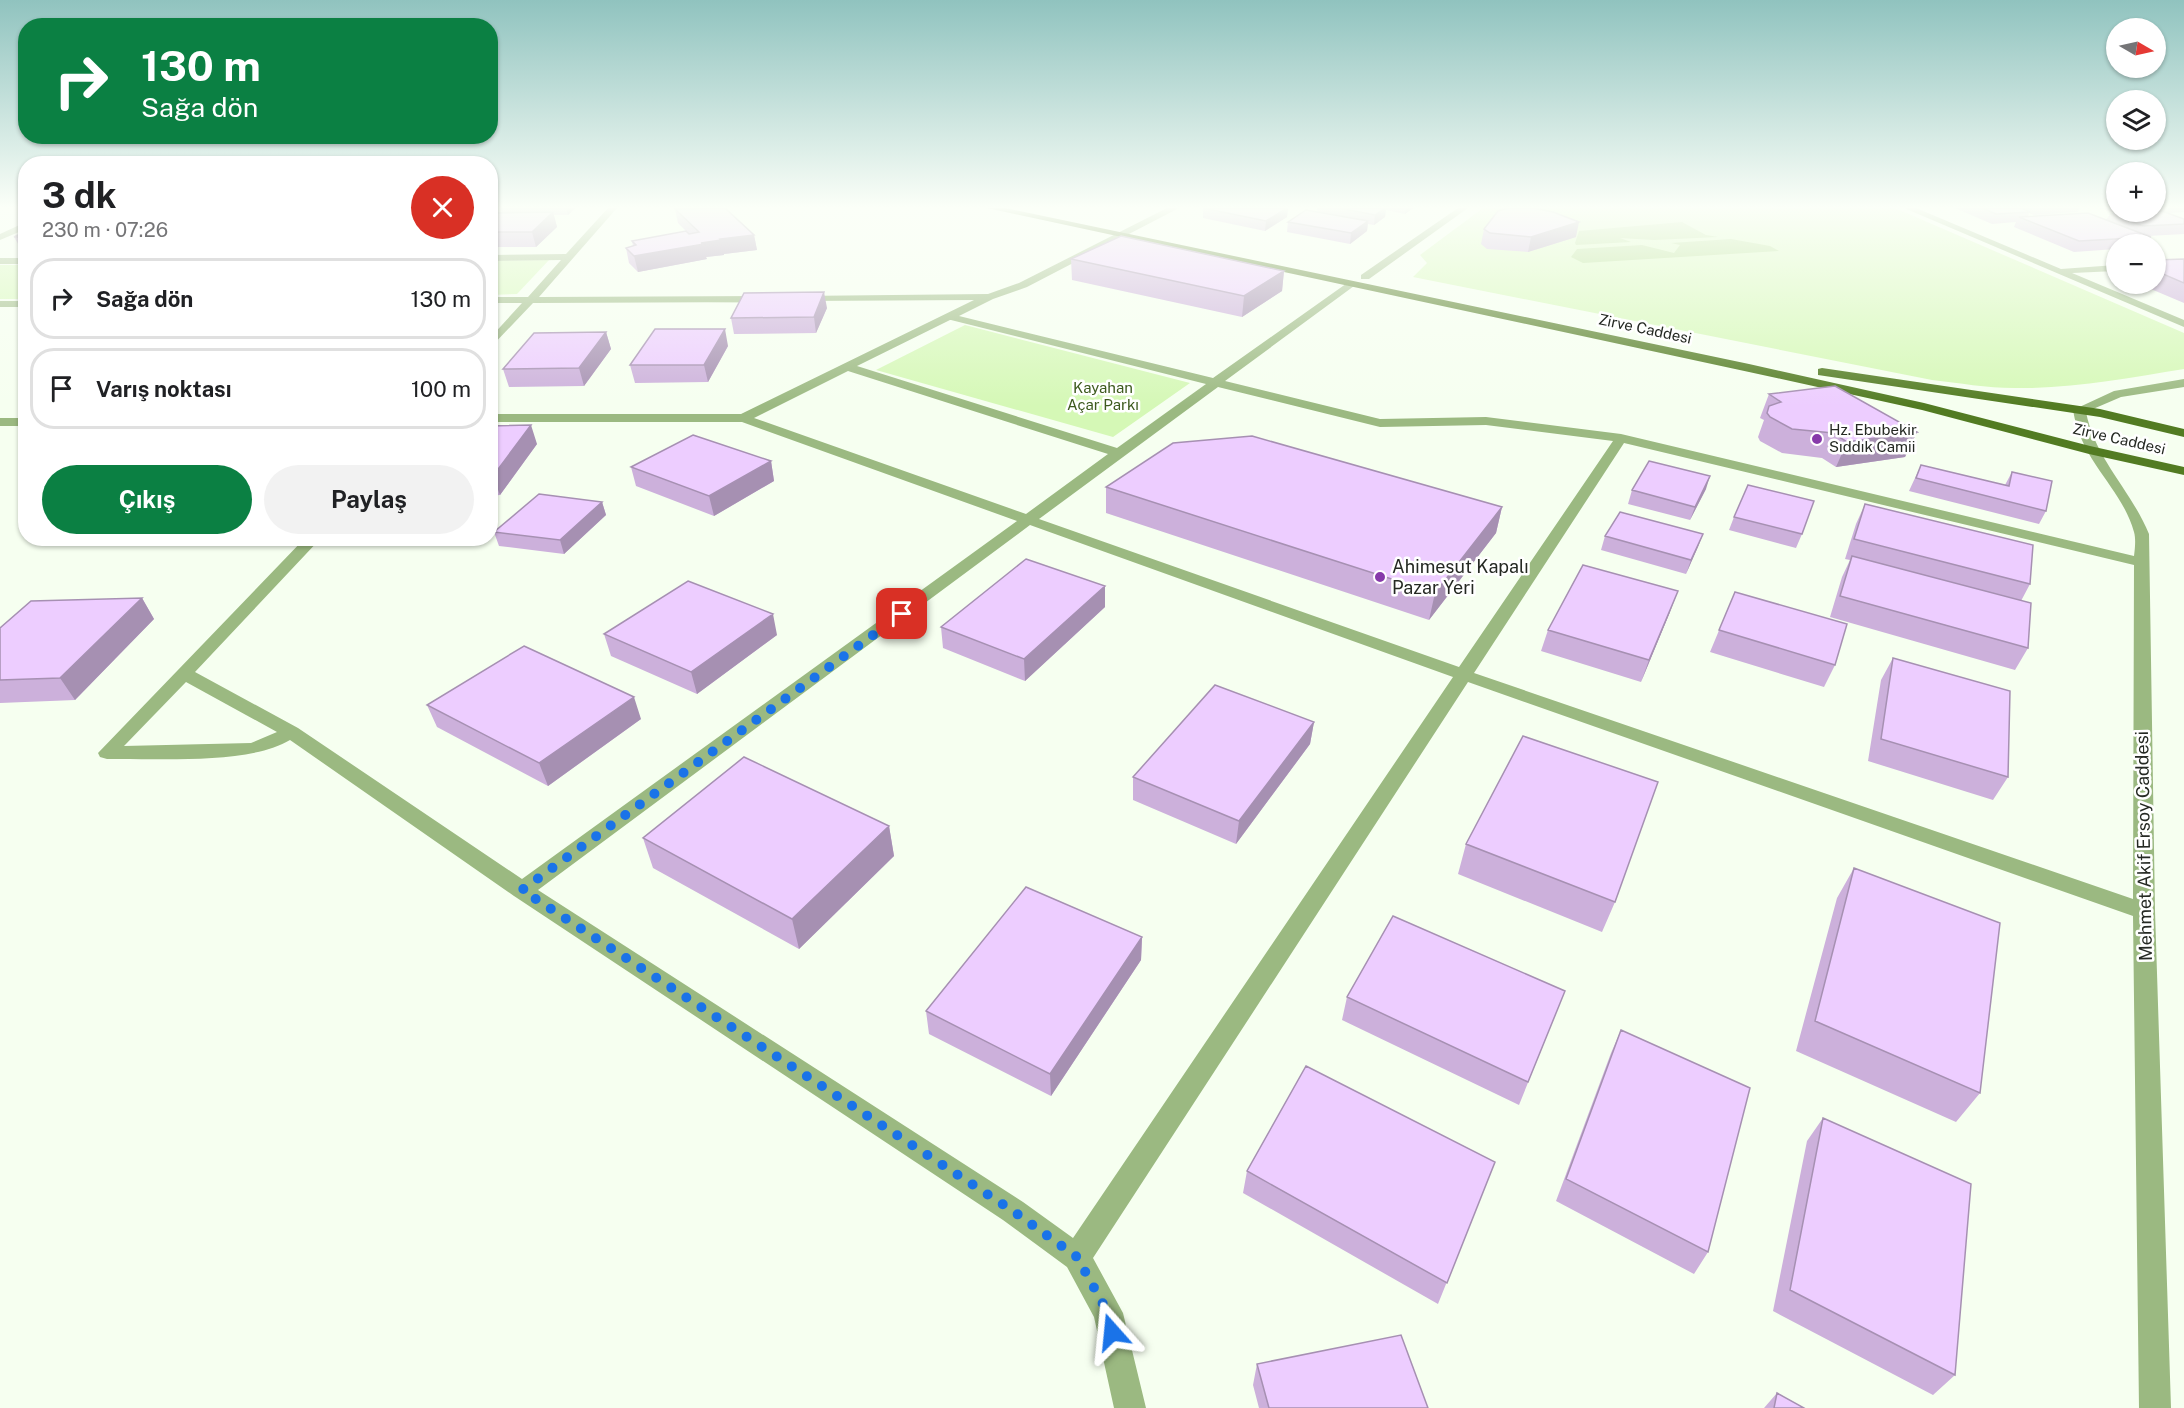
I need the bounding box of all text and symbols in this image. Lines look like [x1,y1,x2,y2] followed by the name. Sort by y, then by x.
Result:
[2106,18,2166,78] north arrow
[2106,18,2166,294] map controls
[141,41,261,90] text: 130 m
[42,42,120,120] icon: right
[2106,90,2166,150] button: layers
[141,91,258,123] text: Sağa dön
[2106,162,2166,222] button: +
[42,174,117,216] text: 3 dk
[411,176,474,239] button: close
[42,218,168,242] text: 230 m · 07:26
[2106,234,2166,294] button: −
[45,282,78,315] icon: right
[96,286,193,312] text: Sağa dön
[410,286,471,312] text: 130 m
[1597,310,1693,347] street label: Zirve Caddesi
[45,372,78,405] icon: arrive
[96,376,231,402] text: Varış noktası
[411,376,471,402] text: 100 m
[1067,379,1139,413] park label: Kayahan Açar Parkı
[2071,420,2167,457] street label: Zirve Caddesi
[1829,421,1917,455] place label: Hz. Ebubekir Sıddık Camii
[1810,432,1824,446] marker: Hz. Ebubekir Sıddık Camii
[42,465,252,534] button: Çıkış
[264,465,474,534] button: Paylaş
[1392,556,1529,598] place label: Ahimesut Kapalı Pazar Yeri
[1373,570,1387,584] marker: Ahimesut Kapalı Pazar Yeri
[876,588,927,639] pin
[885,597,918,630] icon: arrive
[2131,731,2156,961] street label: Mehmet Akif Ersoy Caddesi
[1080,1300,1144,1364] position arrow

